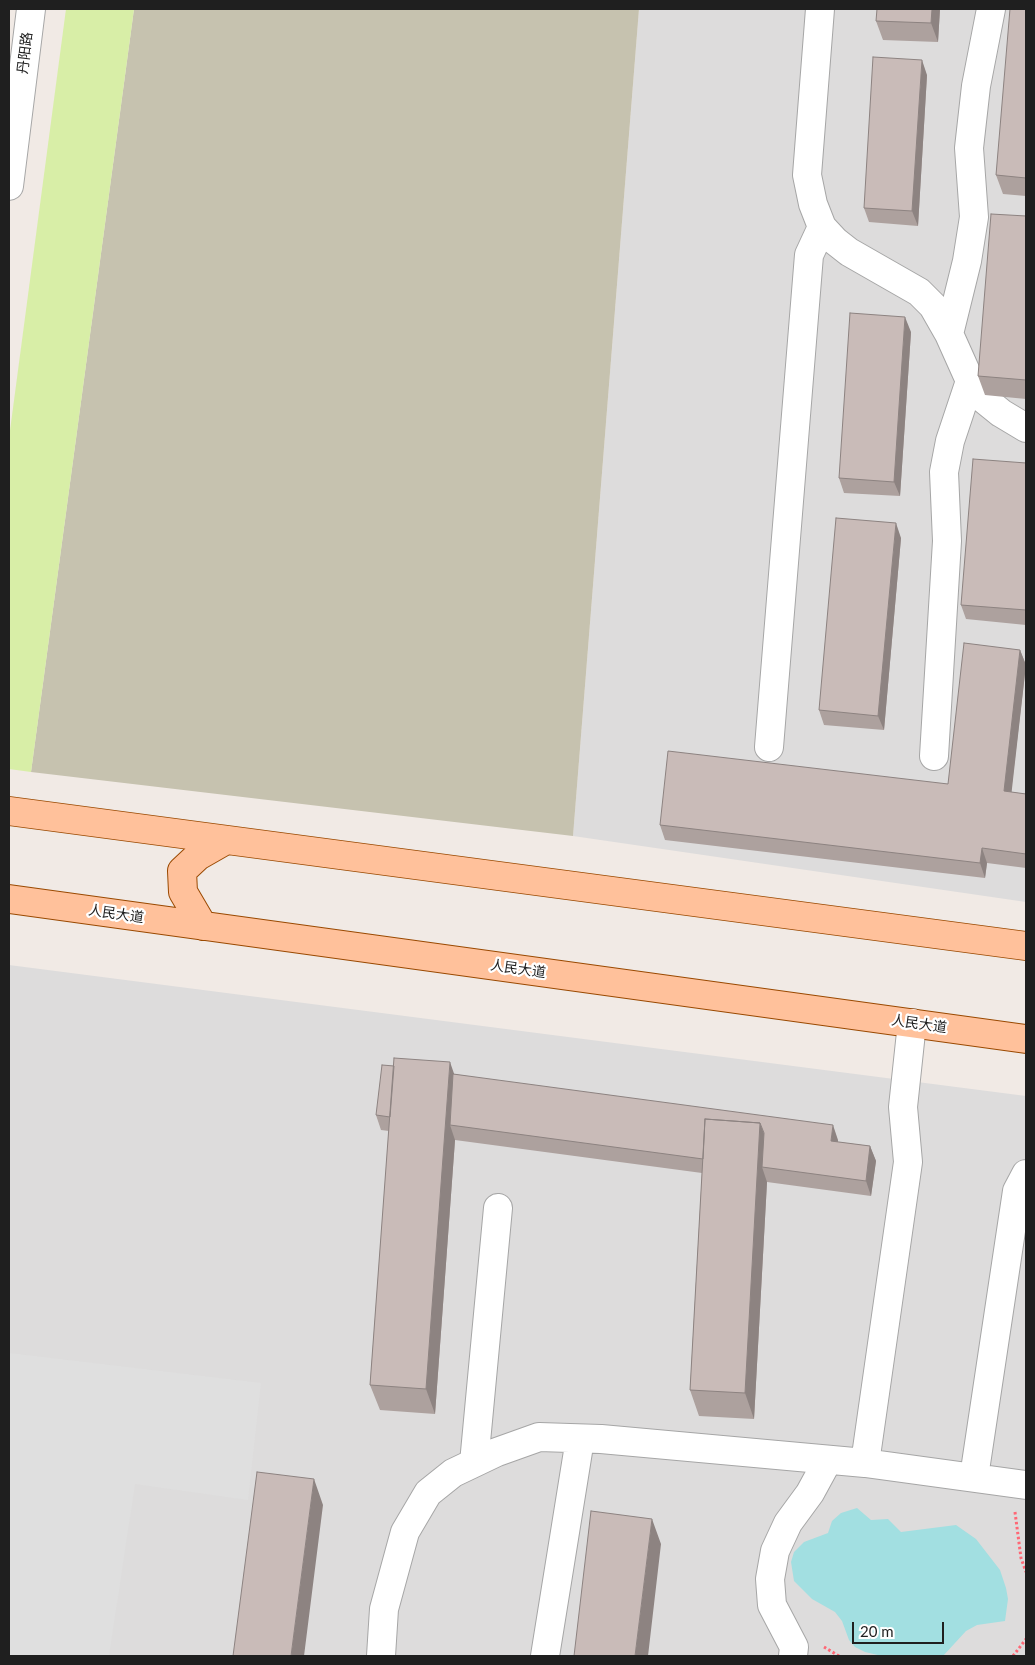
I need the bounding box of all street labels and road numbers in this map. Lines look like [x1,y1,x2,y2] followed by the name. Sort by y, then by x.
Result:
[14,31,36,75] street label: 丹阳路
[87,902,145,926] street label: 人民大道
[489,957,547,981] street label: 人民大道
[890,1012,948,1036] street label: 人民大道

